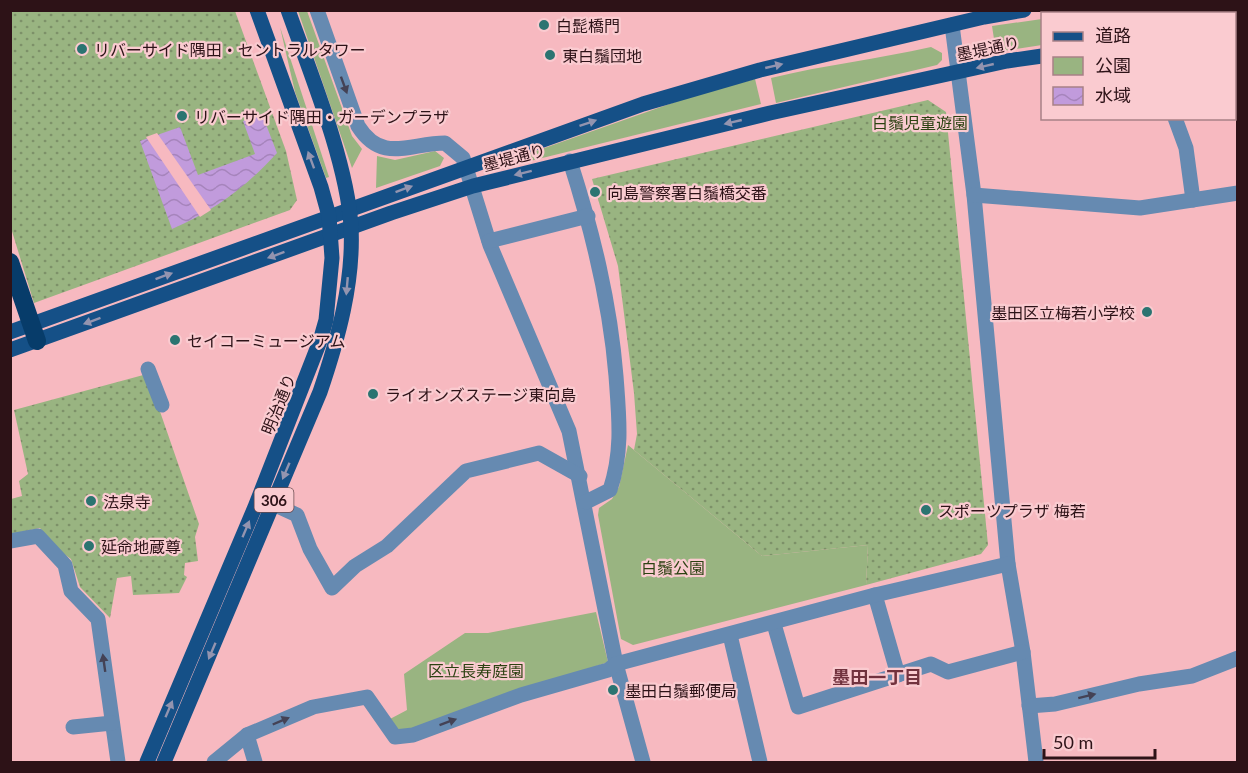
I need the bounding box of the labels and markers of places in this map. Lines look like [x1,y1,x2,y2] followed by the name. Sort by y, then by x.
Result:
[556,16,620,35] place label: 白髭橋門
[537,18,551,32] marker: 白髭橋門
[94,40,366,59] place label: リバーサイド隅田・セントラルタワー
[75,42,89,56] marker: リバーサイド隅田・セントラルタワー
[562,46,642,65] place label: 東白鬚団地
[543,48,557,62] marker: 東白鬚団地
[194,107,449,126] place label: リバーサイド隅田・ガーデンプラザ
[175,109,189,123] marker: リバーサイド隅田・ガーデンプラザ
[607,183,767,202] place label: 向島警察署白鬚橋交番
[588,185,602,199] marker: 向島警察署白鬚橋交番
[991,303,1135,322] place label: 墨田区立梅若小学校
[1140,305,1154,319] marker: 墨田区立梅若小学校
[187,331,346,350] place label: セイコーミュージアム
[168,333,182,347] marker: セイコーミュージアム
[385,385,576,404] place label: ライオンズステージ東向島
[366,387,380,401] marker: ライオンズステージ東向島
[103,492,151,511] place label: 法泉寺
[84,494,98,508] marker: 法泉寺
[938,501,1086,520] place label: スポーツプラザ 梅若
[919,503,933,517] marker: スポーツプラザ 梅若
[101,537,181,556] place label: 延命地蔵尊
[82,539,96,553] marker: 延命地蔵尊
[625,681,737,700] place label: 墨田白鬚郵便局
[606,683,620,697] marker: 墨田白鬚郵便局

